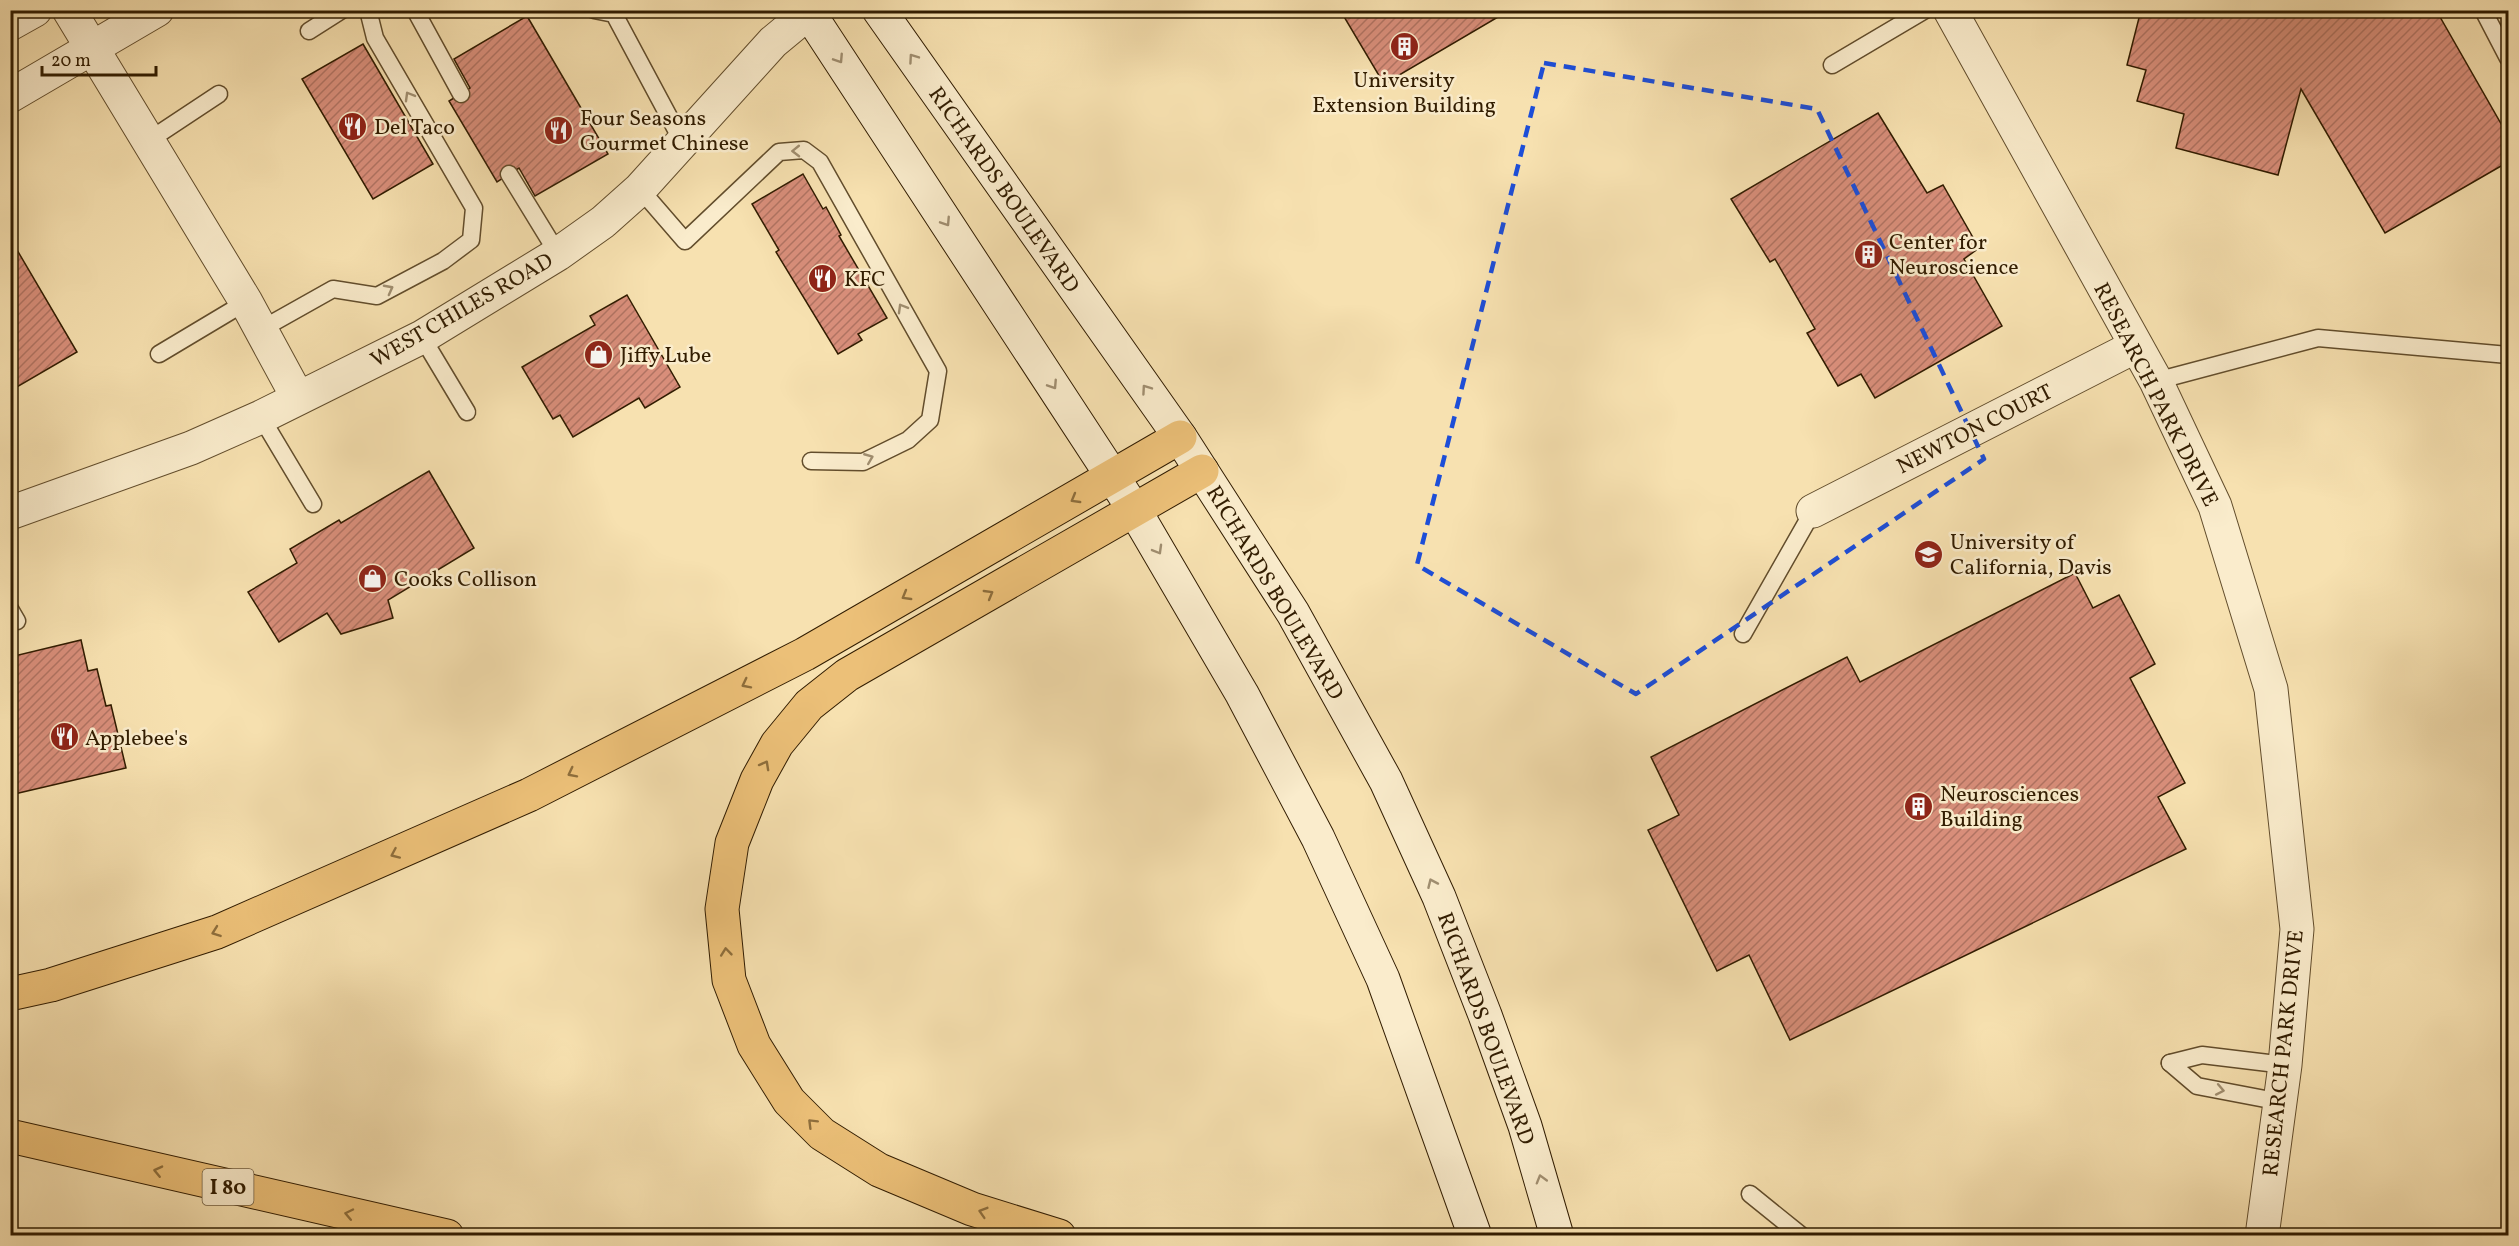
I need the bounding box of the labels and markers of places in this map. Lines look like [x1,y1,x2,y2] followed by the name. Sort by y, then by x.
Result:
[1388,31,1420,63] building icon: University Extension Building
[1312,66,1496,122] place label: University Extension Building
[580,104,749,160] place label: Four Seasons Gourmet Chinese
[337,110,369,142] restaurant icon: Del Taco
[374,113,455,144] place label: Del Taco
[543,114,575,146] restaurant icon: Four Seasons Gourmet Chinese
[1889,228,2019,284] place label: Center for Neuroscience
[1852,238,1884,270] building icon: Center for Neuroscience
[807,262,839,294] restaurant icon: KFC
[844,265,886,296] place label: KFC
[583,338,615,370] shop icon: Jiffy Lube
[620,341,711,372] place label: Jiffy Lube
[1950,528,2112,584] place label: University of California, Davis
[1913,538,1945,570] school or university icon: University of California, Davis
[357,562,389,594] shop icon: Cooks Collison
[394,565,537,596] place label: Cooks Collison
[48,721,80,753] restaurant icon: Applebee's
[85,724,188,755] place label: Applebee's
[1940,780,2079,836] place label: Neurosciences Building
[1903,790,1935,822] building icon: Neurosciences Building

